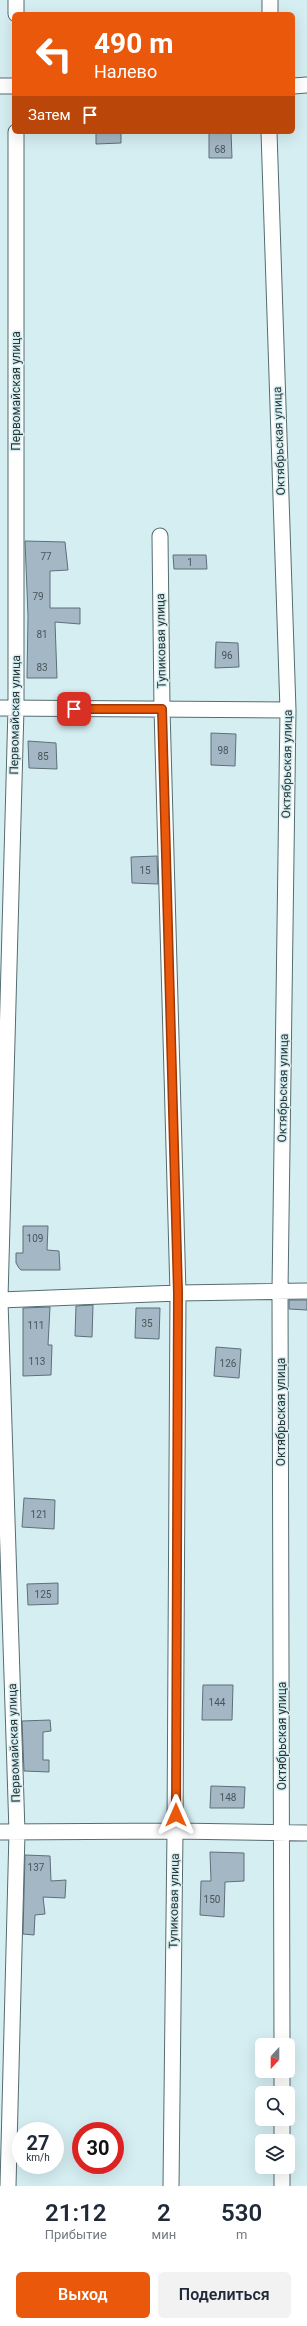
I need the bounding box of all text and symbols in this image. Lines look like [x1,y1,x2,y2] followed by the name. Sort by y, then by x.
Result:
[94,27,173,60] text: 490 m
[28,28,80,80] icon: left
[94,61,157,82] text: Налево
[79,104,101,126] icon: arrive
[28,106,71,124] text: Затем
[214,144,226,155] house number: 68
[9,331,23,451] street label: Первомайская улица
[270,386,288,496] street label: Октябрьская улица
[40,551,52,562] house number: 77
[187,557,193,568] house number: 1
[32,591,44,602] house number: 79
[153,593,169,689] street label: Тупиковая улица
[36,629,48,640] house number: 81
[221,650,233,661] house number: 96
[7,655,23,775] street label: Первомайская улица
[36,662,48,673] house number: 83
[57,692,91,726] pin
[63,698,85,720] icon: arrive
[279,710,295,818] street label: Октябрьская улица
[217,745,229,756] house number: 98
[37,751,49,762] house number: 85
[139,865,151,876] house number: 15
[275,1034,291,1142] street label: Октябрьская улица
[27,1233,43,1244] house number: 109
[141,1318,153,1329] house number: 35
[28,1320,44,1331] house number: 111
[29,1356,45,1367] house number: 113
[220,1358,237,1369] house number: 126
[274,1358,288,1466] street label: Октябрьская улица
[31,1509,47,1520] house number: 121
[35,1589,52,1600] house number: 125
[275,1682,289,1790] street label: Октябрьская улица
[5,1683,23,1803] street label: Первомайская улица
[209,1697,226,1708] house number: 144
[220,1792,237,1803] house number: 148
[155,1794,197,1836] position arrow
[166,1853,182,1949] street label: Тупиковая улица
[28,1862,45,1873] house number: 137
[204,1894,221,1905] house number: 150
[255,2038,295,2078] north arrow
[255,2038,295,2174] map controls
[255,2086,295,2126] button: search
[72,2122,124,2174] speed limit sign: 30
[27,2131,49,2155] text: 27
[255,2134,295,2174] button: layers
[26,2152,50,2163] text: km/h
[45,2199,107,2227] text: 21:12
[157,2199,171,2227] text: 2
[221,2199,262,2227] text: 530
[45,2227,107,2242] text: Прибытие
[152,2227,176,2242] text: мин
[236,2227,247,2242] text: m
[16,2272,150,2318] button: Выход
[158,2272,291,2318] button: Поделиться

